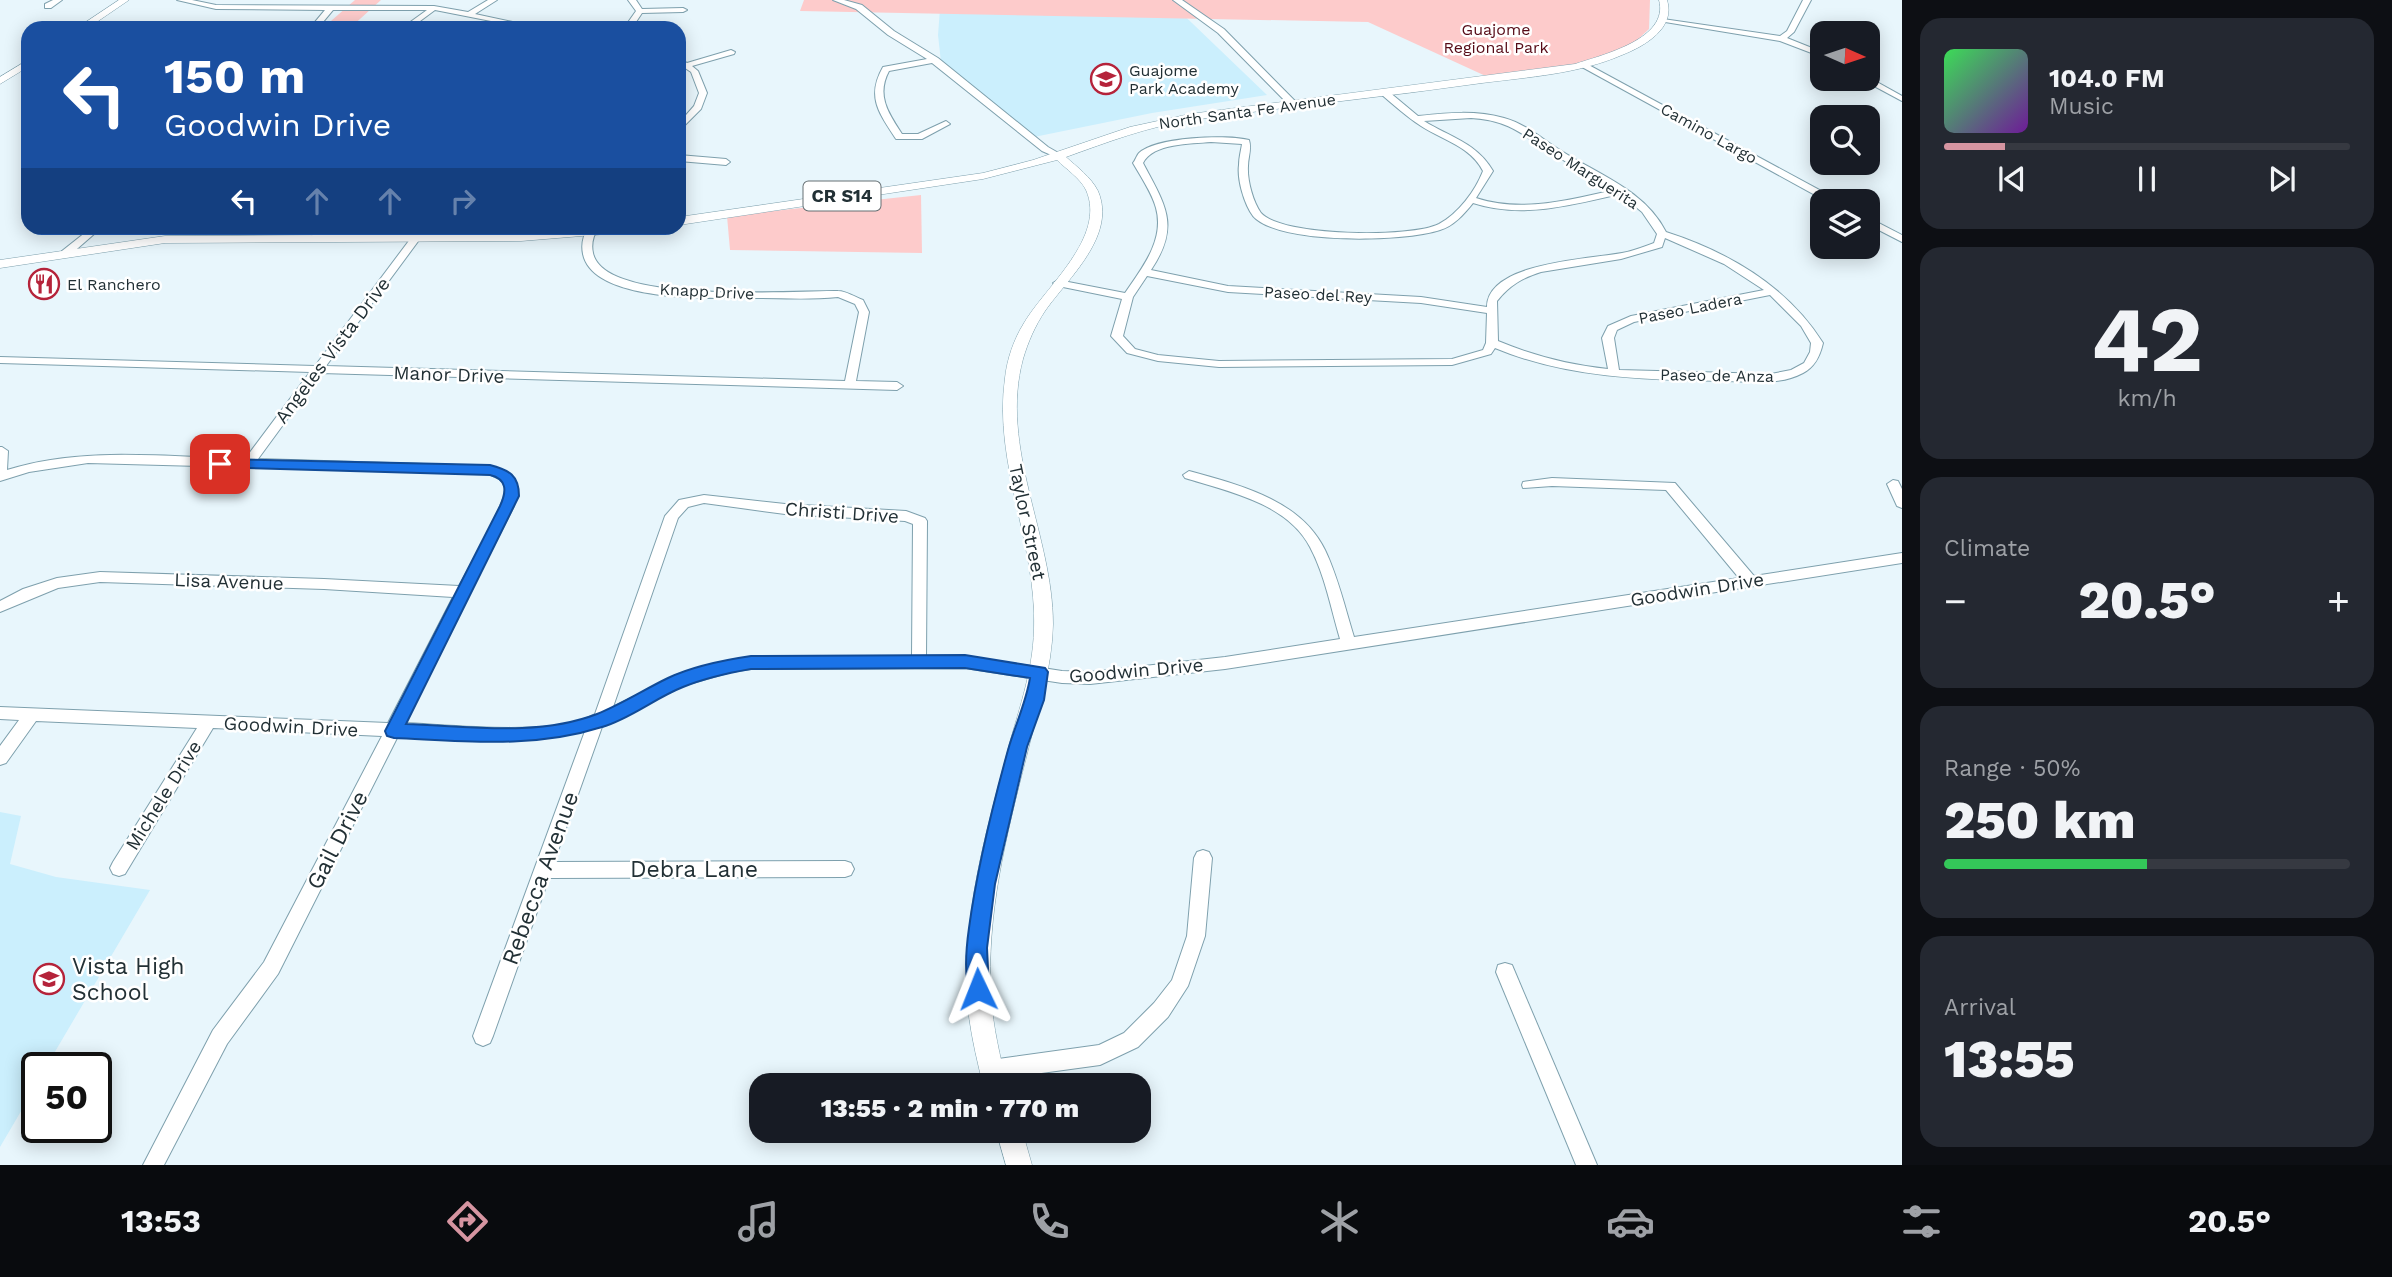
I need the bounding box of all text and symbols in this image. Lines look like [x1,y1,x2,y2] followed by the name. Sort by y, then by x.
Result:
[1443,20,1549,57] park label: Guajome Regional Park
[1810,21,1880,91] north arrow
[1810,21,1880,259] map controls
[164,47,305,105] text: 150 m
[49,49,140,140] icon: left
[1129,61,1240,98] place label: Guajome Park Academy
[1089,62,1123,96] school or university icon: Guajome Park Academy
[2049,63,2165,93] text: 104.0 FM
[1157,90,1337,133] street label: North Santa Fe Avenue
[2049,93,2114,120] text: Music
[1657,99,1760,168] street label: Camino Largo
[1810,105,1880,175] button: search
[164,106,391,144] text: Goodwin Drive
[1519,124,1642,213] street label: Paseo Marguerita
[1993,160,2031,198] icon: previous
[2128,160,2166,198] icon: pause
[2263,160,2301,198] icon: next
[225,182,263,220] icon: left
[298,182,336,220] icon: ahead
[371,182,409,220] icon: ahead
[444,182,482,220] icon: right
[804,182,880,210] road number: CR S14
[1810,189,1880,259] button: layers
[27,267,61,301] restaurant icon: El Ranchero
[270,273,395,428] street label: Angeles Vista Drive
[67,275,161,294] place label: El Ranchero
[659,280,755,303] street label: Knapp Drive
[1264,282,1373,307] street label: Paseo del Rey
[2091,286,2203,393] text: 42
[1637,289,1743,328] street label: Paseo Ladera
[393,361,505,388] street label: Manor Drive
[1660,365,1774,386] street label: Paseo de Anza
[2117,385,2177,412] text: km/h
[190,434,250,494] pin
[201,445,239,483] icon: arrive
[1004,462,1051,582] street label: Taylor Street
[784,497,900,528] street label: Christi Drive
[1944,535,2030,562] text: Climate
[174,568,284,595] street label: Lisa Avenue
[1629,568,1765,611] street label: Goodwin Drive
[2078,570,2216,631] text: 20.5°
[1944,579,1967,623] text: −
[2327,579,2350,623] text: +
[1068,653,1204,688] street label: Goodwin Drive
[223,711,359,742] street label: Goodwin Drive
[121,736,206,854] street label: Michele Drive
[1944,755,2080,782] text: Range · 50%
[301,786,374,894] street label: Gail Drive
[497,788,584,968] street label: Rebecca Avenue
[1944,790,2135,851] text: 250 km
[630,856,758,883] street label: Debra Lane
[941,952,1015,1026] position arrow
[72,953,185,1006] place label: Vista High School
[32,962,66,996] school or university icon: Vista High School
[1944,994,2016,1021] text: Arrival
[1944,1029,2075,1090] text: 13:55
[21,1052,112,1143] speed limit sign: 50
[821,1093,1079,1123] text: 13:55 · 2 min · 770 m
[443,1197,492,1246] icon: directions
[734,1197,783,1246] icon: music
[1025,1197,1074,1246] icon: phone
[1315,1197,1364,1246] icon: climate
[1606,1197,1655,1246] icon: car
[1897,1197,1946,1246] icon: filters
[121,1202,201,1240] text: 13:53
[2188,1202,2271,1240] text: 20.5°

